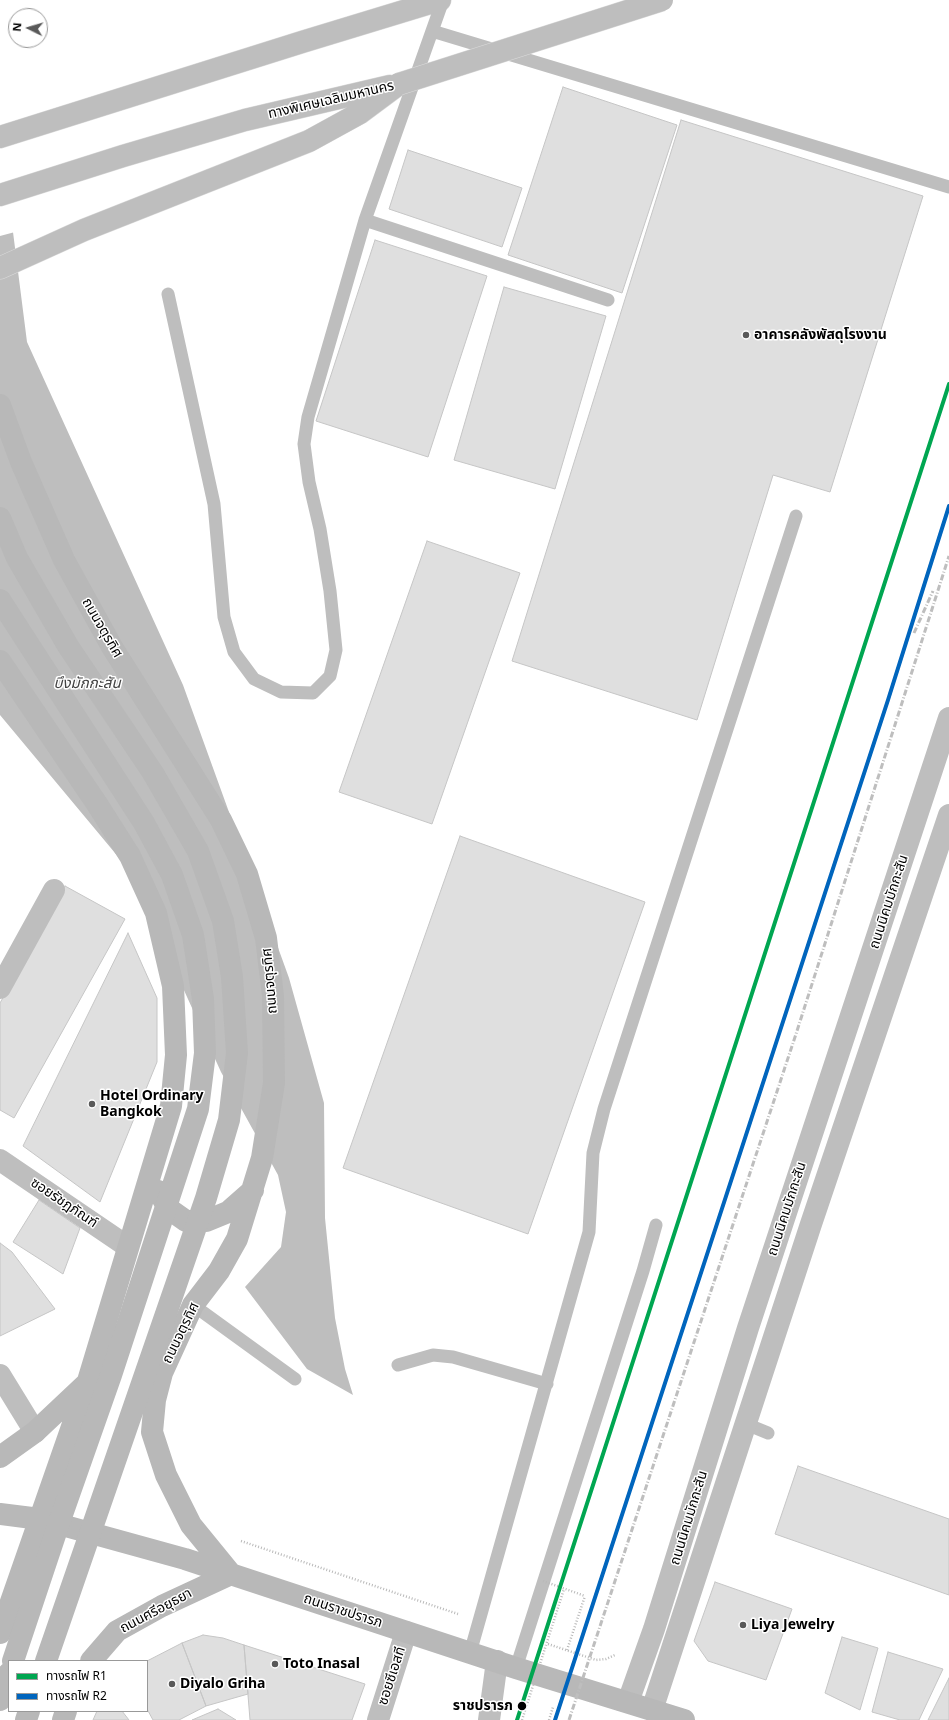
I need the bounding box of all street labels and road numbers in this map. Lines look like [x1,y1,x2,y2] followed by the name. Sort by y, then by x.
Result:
[266,77,396,123] street label: ทางพิเศษเฉลิมมหานคร
[78,595,126,661] street label: ถนนจตุรทิศ
[866,853,912,951] street label: ถนนนิคมมักกะสัน
[259,947,281,1015] street label: ถนนจตุรทิศ
[764,1160,810,1258] street label: ถนนนิคมมักกะสัน
[27,1174,101,1232] street label: ซอยรัชฎภัณฑ์
[159,1300,203,1366] street label: ถนนจตุรทิศ
[667,1469,711,1567] street label: ถนนนิคมมักกะสัน
[117,1585,195,1637] street label: ถนนศรีอยุธยา
[301,1590,385,1632] street label: ถนนราชปรารภ
[375,1645,409,1707] street label: ซอยซีเอสที

